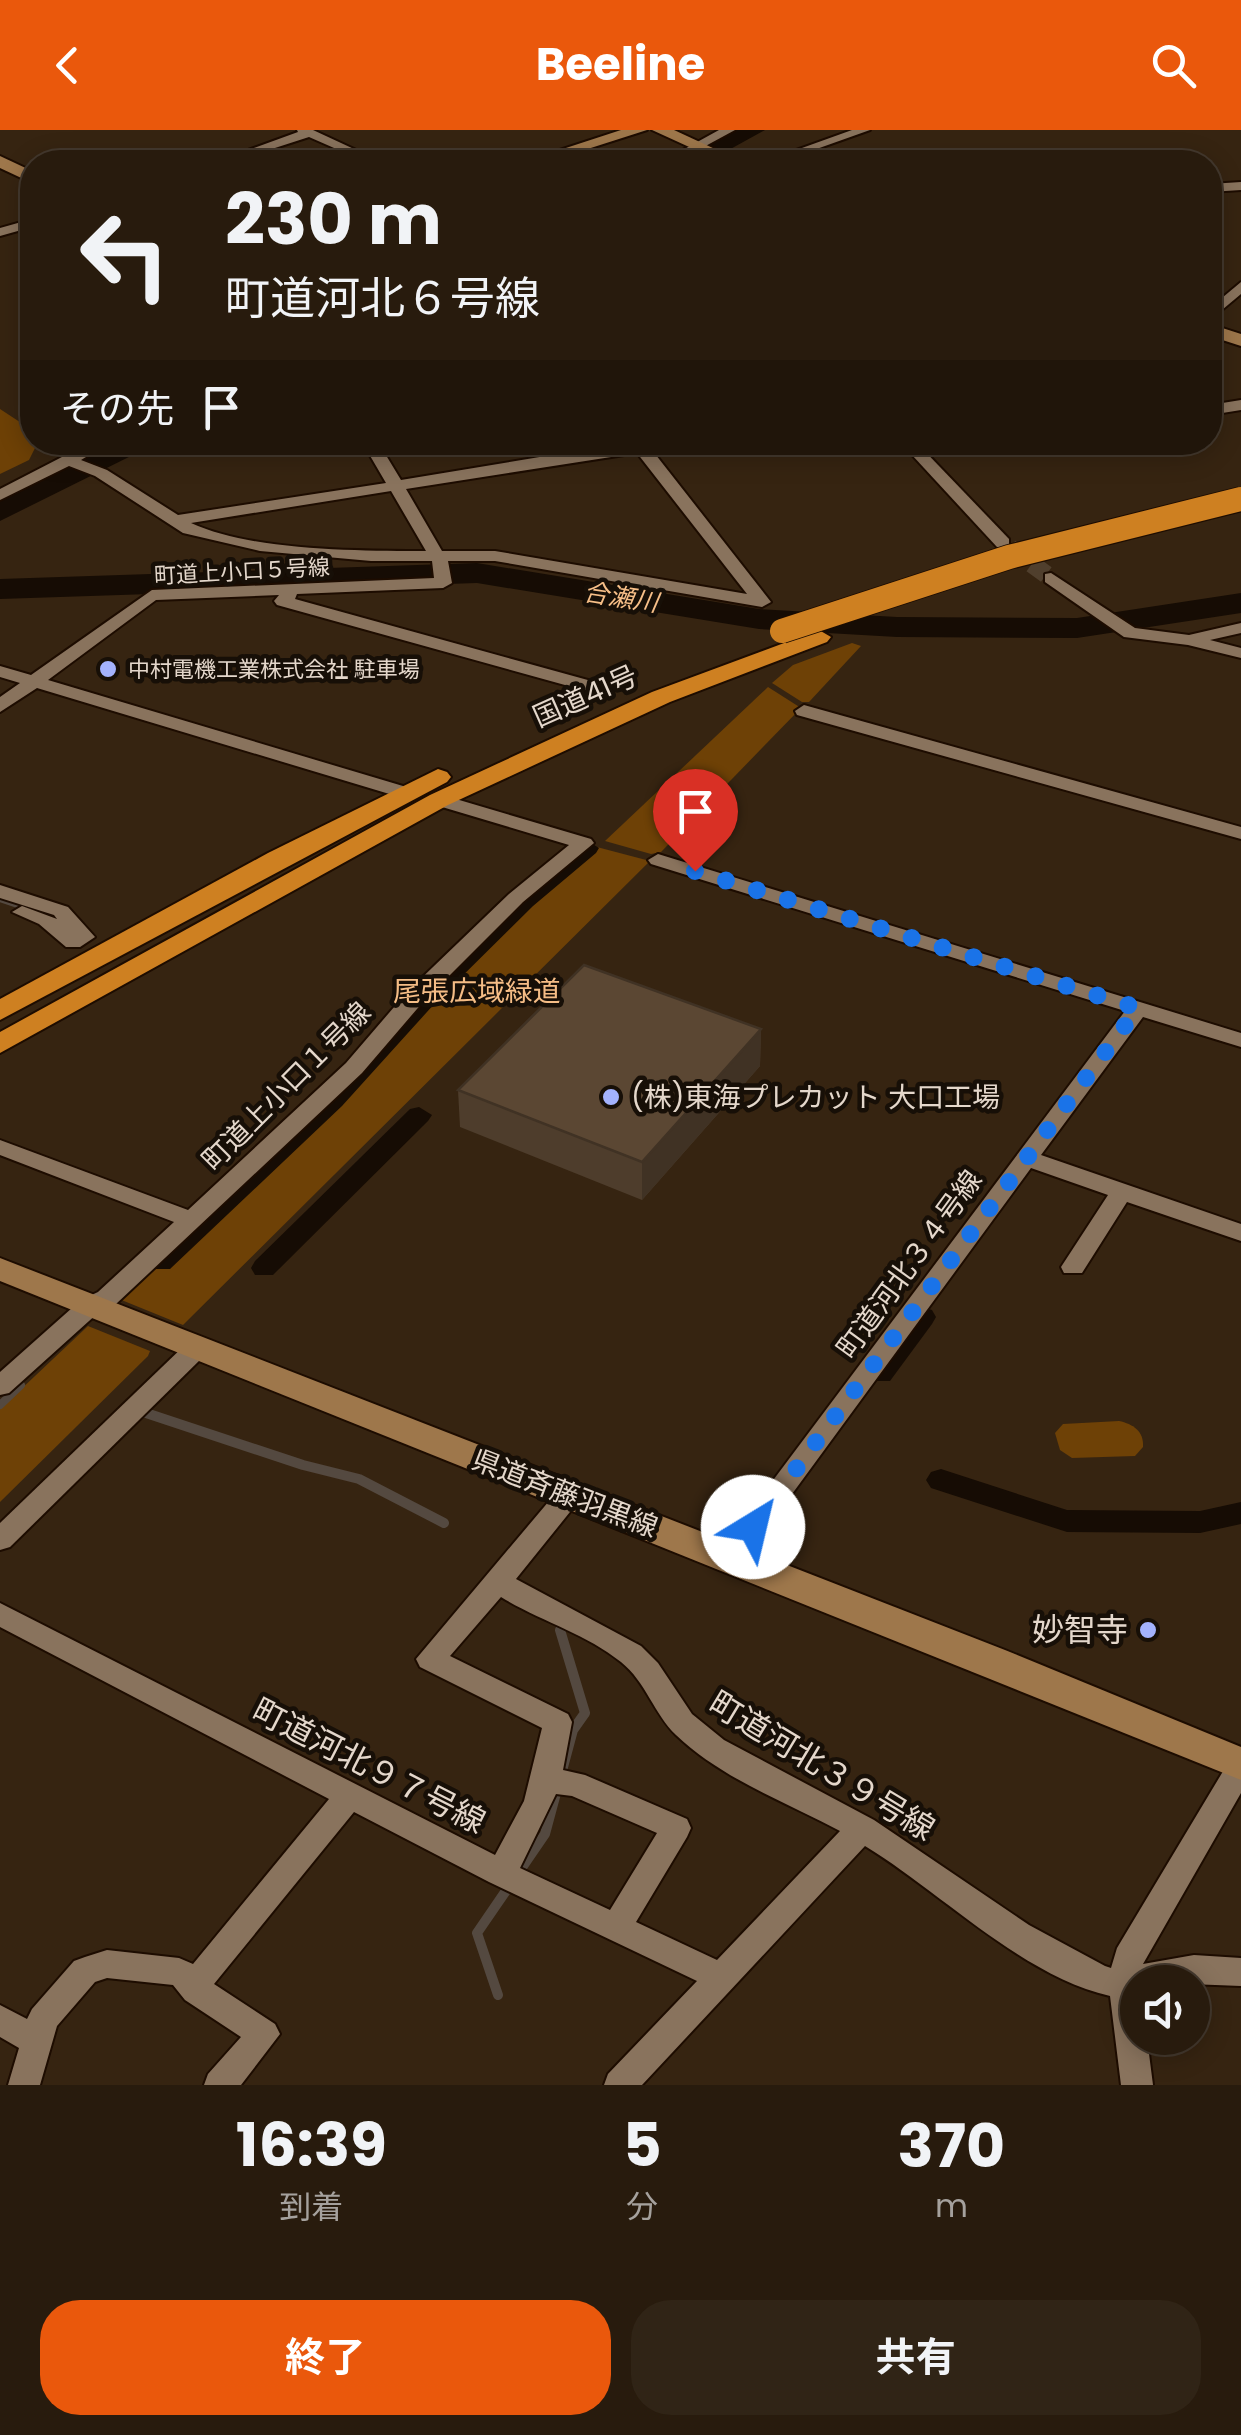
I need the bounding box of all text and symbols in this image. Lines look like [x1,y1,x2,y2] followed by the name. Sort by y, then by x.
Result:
[536,33,705,96] text: Beeline
[40,38,95,93] icon: back
[1146,38,1201,93] icon: search
[225,170,442,269] text: 230 m
[60,190,190,320] icon: left
[225,267,540,330] text: 町道河北６号線
[194,380,249,435] icon: arrive
[60,382,174,435] text: その先
[153,551,331,592] street label: 町道上小口５号線
[581,574,664,621] water label: 合瀬川
[128,654,420,685] place label: 中村電機工業株式会社 駐車場
[527,656,644,737] street label: 国道41号
[97,658,119,680] marker: 中村電機工業株式会社 駐車場
[653,769,738,872] pin
[668,784,723,839] icon: arrive
[393,972,561,1011] park label: 尾張広域緑道
[193,993,379,1179] street label: 町道上小口１号線
[631,1078,1000,1117] place label: (株)東海プレカット 大口工場
[600,1086,622,1108] marker: (株)東海プレカット 大口工場
[828,1162,991,1366] street label: 町道河北３４号線
[466,1440,663,1547] street label: 県道斉藤羽黒線
[701,1475,805,1579] position arrow
[1032,1607,1128,1652] place label: 妙智寺
[1137,1619,1159,1641] marker: 妙智寺
[701,1680,944,1851] street label: 町道河北３９号線
[245,1687,493,1844] street label: 町道河北９７号線
[1120,1965,1210,2055] map controls
[1120,1965,1210,2055] button: sound
[236,2103,387,2187] text: 16:39
[623,2103,662,2187] text: 5
[898,2104,1005,2188] text: 370
[935,2183,968,2228] text: m
[279,2184,343,2229] text: 到着
[626,2184,658,2229] text: 分
[40,2300,611,2415] button: 終了
[631,2300,1201,2415] button: 共有

